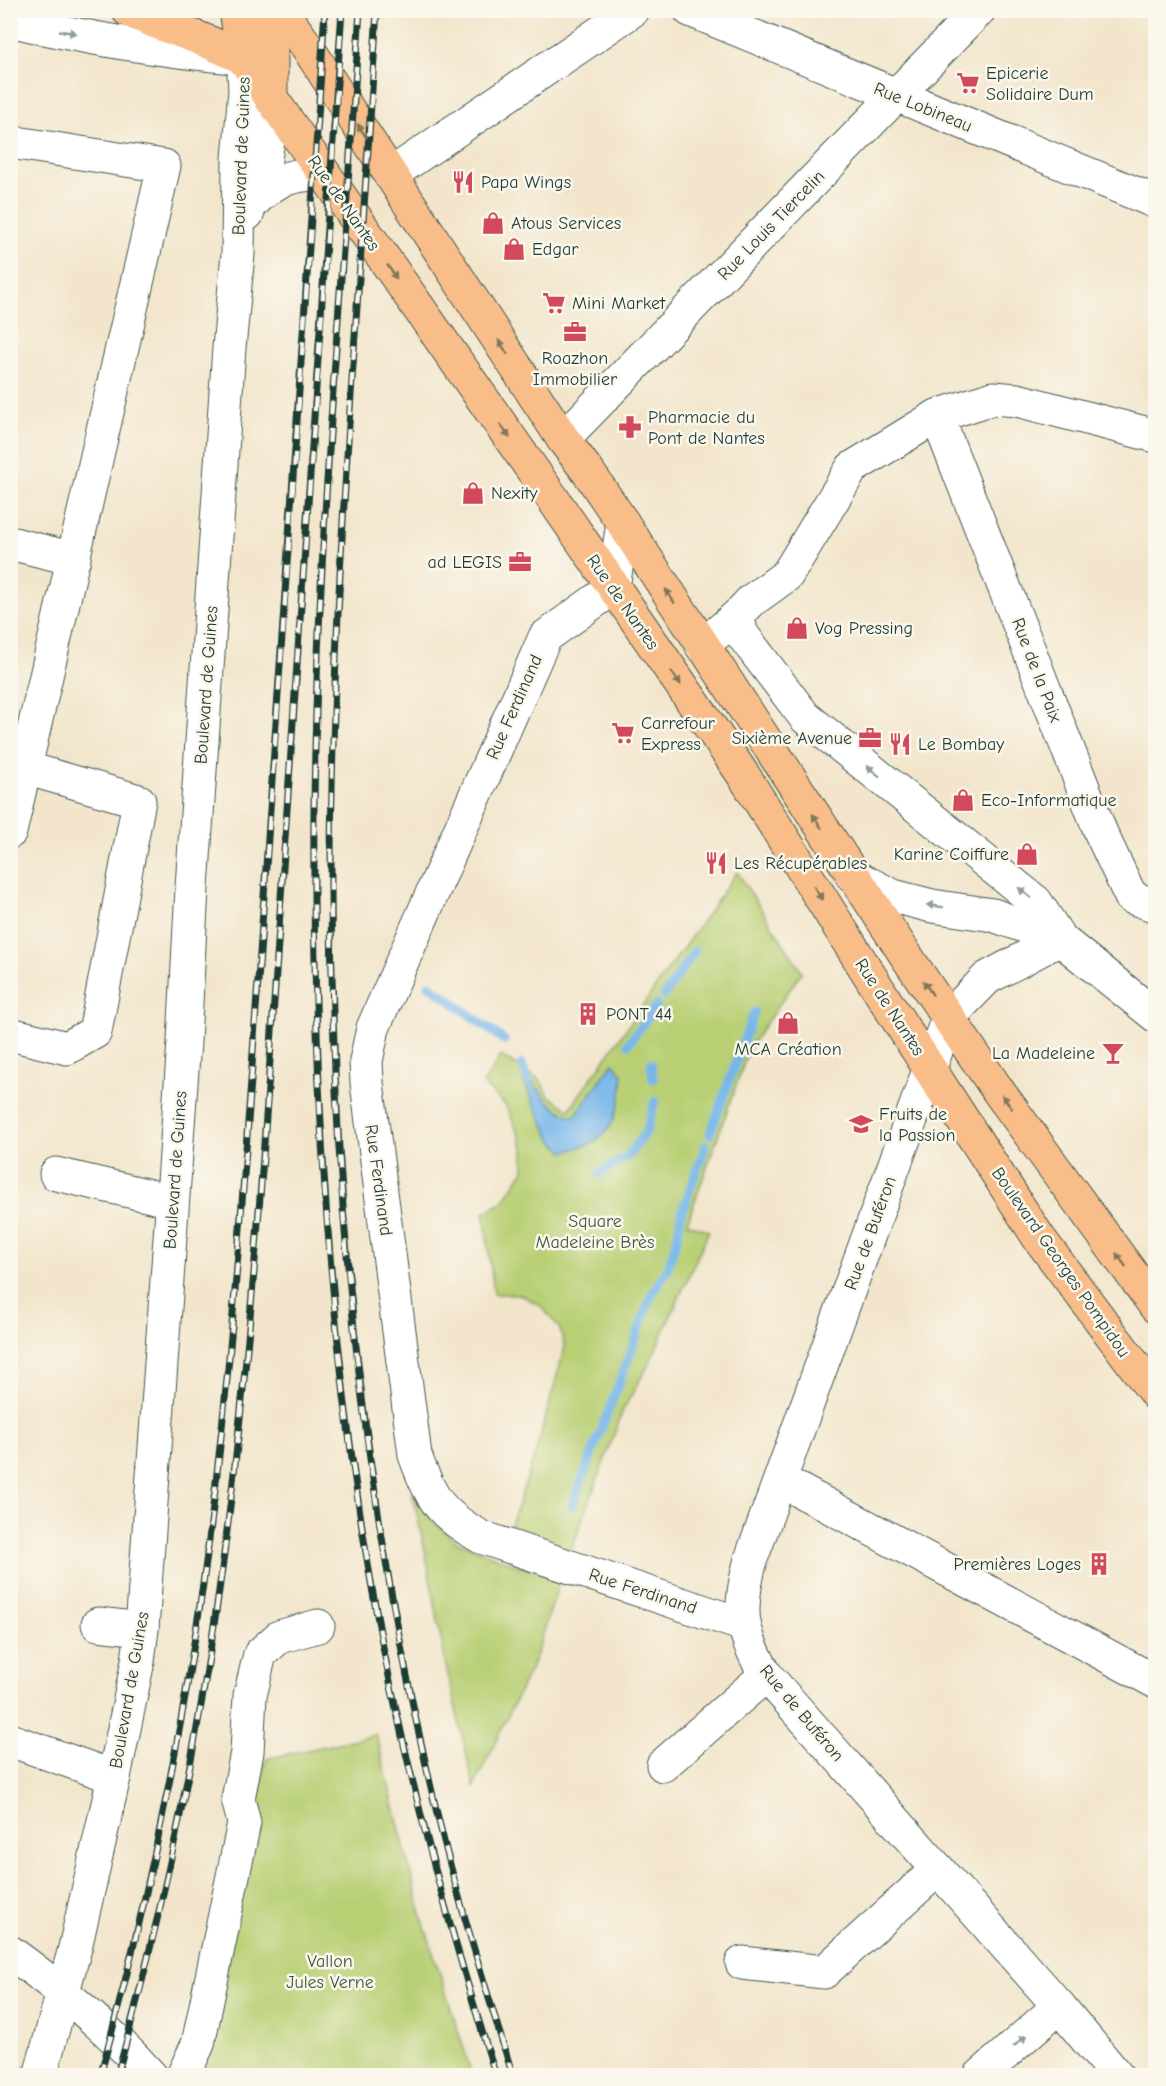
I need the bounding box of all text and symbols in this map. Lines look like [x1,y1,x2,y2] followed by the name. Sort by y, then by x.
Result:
[58,28,77,37] one-way arrow
[986,63,1094,105] place label: Epicerie Solidaire Dum
[955,70,981,96] supermarket icon: Epicerie Solidaire Dum
[228,76,255,236] street label: Boulevard de Guines
[870,78,975,137] street label: Rue Lobineau
[356,124,368,140] one-way arrow
[303,151,384,255] street label: Rue de Nantes
[714,166,829,285] street label: Rue Louis Tiercelin
[450,169,476,195] restaurant icon: Papa Wings
[481,172,571,193] place label: Papa Wings
[480,210,506,236] shop icon: Atous Services
[511,213,621,234] place label: Atous Services
[501,236,527,262] shop icon: Edgar
[532,239,579,260] place label: Edgar
[387,264,398,280] one-way arrow
[541,290,567,316] supermarket icon: Mini Market
[572,293,666,314] place label: Mini Market
[562,319,588,345] office icon: Roazhon Immobilier
[498,339,509,356] one-way arrow
[533,348,618,390] place label: Roazhon Immobilier
[648,407,765,449] place label: Pharmacie du Pont de Nantes
[617,414,643,440] pharmacy icon: Pharmacie du Pont de Nantes
[499,423,511,439] one-way arrow
[460,480,486,506] shop icon: Nexity
[491,483,539,504] place label: Nexity
[507,549,533,575] office icon: ad LEGIS
[582,550,663,654] street label: Rue de Nantes
[428,552,502,573] place label: ad LEGIS
[665,588,676,605] one-way arrow
[190,605,223,765] street label: Boulevard de Guines
[784,615,810,641] shop icon: Vog Pressing
[1007,615,1066,726] street label: Rue de la Paix
[815,618,913,639] place label: Vog Pressing
[482,652,547,763] street label: Rue Ferdinand
[670,670,681,686] one-way arrow
[641,713,716,755] place label: Carrefour Express
[610,720,636,746] supermarket icon: Carrefour Express
[857,725,883,751] office icon: Sixième Avenue
[732,728,852,749] place label: Sixième Avenue
[887,731,913,757] restaurant icon: Le Bombay
[918,734,1005,755] place label: Le Bombay
[865,765,880,777] one-way arrow
[950,787,976,813] shop icon: Eco-Informatique
[981,790,1117,811] place label: Eco-Informatique
[811,813,823,829] one-way arrow
[1014,841,1040,867] shop icon: Karine Coiffure
[894,844,1009,865] place label: Karine Coiffure
[703,850,729,876] restaurant icon: Les Récupérables
[734,853,867,874] place label: Les Récupérables
[812,885,823,901] one-way arrow
[1017,886,1033,899] one-way arrow
[926,902,945,911] one-way arrow
[850,955,929,1060] street label: Rue de Nantes
[922,979,933,996] one-way arrow
[575,1001,601,1027] building icon: PONT 44
[606,1004,672,1025] place label: PONT 44
[775,1010,801,1036] shop icon: MCA Création
[734,1039,842,1060] place label: MCA Création
[1100,1040,1126,1066] bar icon: La Madeleine
[992,1043,1095,1064] place label: La Madeleine
[159,1090,192,1250] street label: Boulevard de Guines
[1001,1095,1013,1111] one-way arrow
[879,1104,955,1146] place label: Fruits de la Passion
[848,1111,874,1137] school or university icon: Fruits de la Passion
[360,1123,397,1237] street label: Rue Ferdinand
[987,1163,1134,1361] street label: Boulevard Georges Pompidou
[840,1173,901,1293] street label: Rue de Buféron
[535,1211,655,1253] park label: Square Madeleine Brès
[1115,1252,1127,1268] one-way arrow
[1086,1551,1112,1577] building icon: Premières Loges
[954,1554,1081,1575] place label: Premières Loges
[586,1564,699,1619] street label: Rue Ferdinand
[105,1610,154,1770] street label: Boulevard de Guines
[755,1661,848,1766] street label: Rue de Buféron
[286,1951,374,1993] park label: Vallon Jules Verne
[1012,2035,1028,2048] one-way arrow

